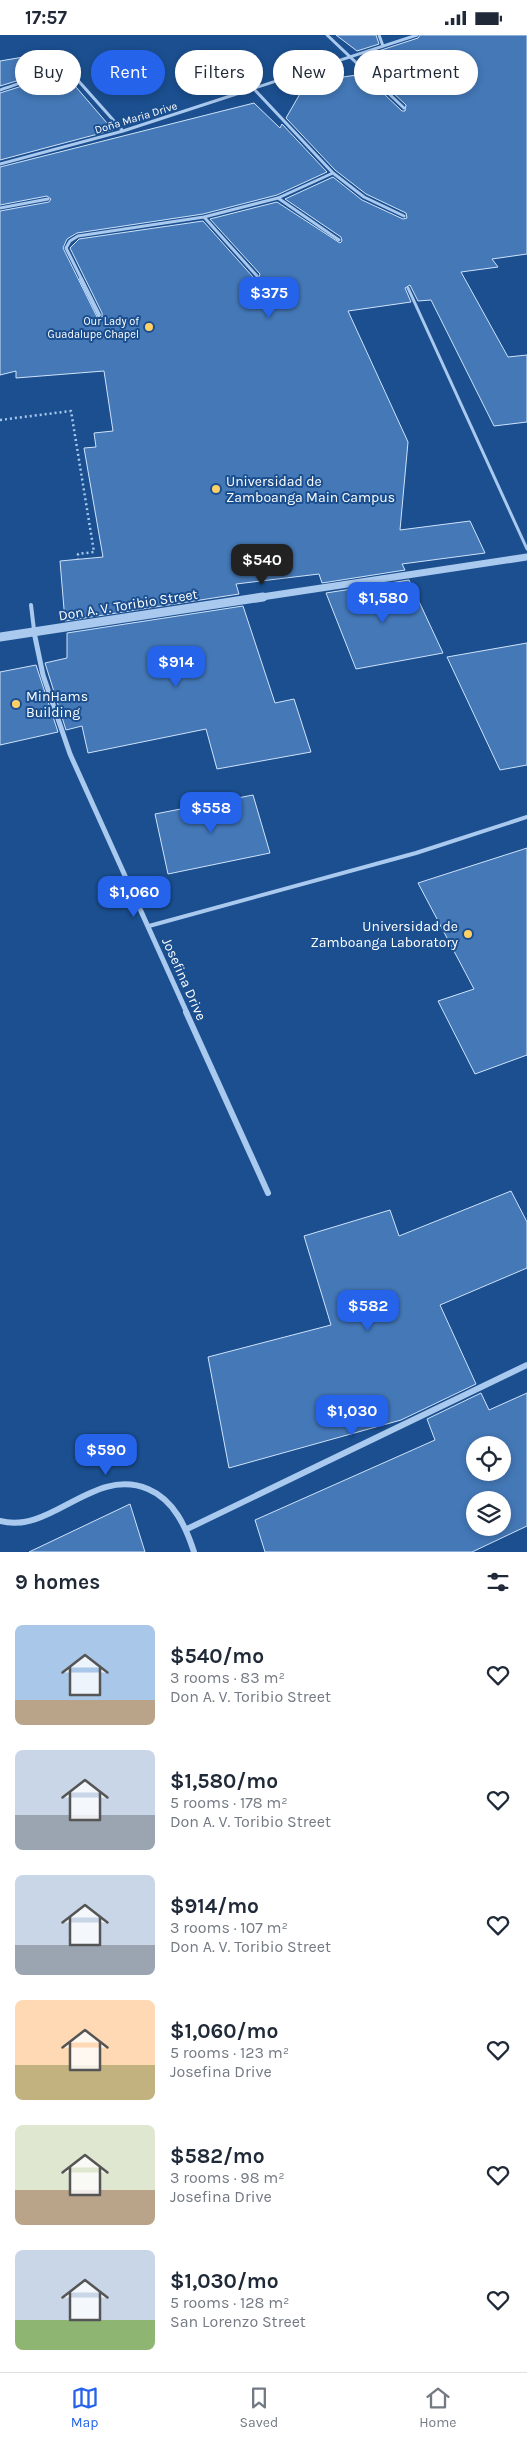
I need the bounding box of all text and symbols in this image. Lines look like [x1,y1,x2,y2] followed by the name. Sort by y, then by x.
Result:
[25,7,67,29] text: 17:57
[15,50,81,95] chip: Buy
[91,50,165,95] chip: Rent
[175,50,263,95] chip: Filters
[273,50,344,95] chip: New
[354,50,478,95] chip: Apartment
[93,99,179,137] street label: Doña Maria Drive
[239,277,299,319] pin: $375
[250,283,288,302] text: $375
[48,315,139,341] place label: Our Lady of Guadalupe Chapel
[143,321,155,333] marker: Our Lady of Guadalupe Chapel
[226,473,395,506] place label: Universidad de Zamboanga Main Campus
[210,483,222,495] marker: Universidad de Zamboanga Main Campus
[232,543,292,586] pin: $540
[242,550,282,569] text: $540
[342,581,424,624] pin: $1,580
[57,586,199,624] street label: Don A. V. Toribio Street
[358,588,408,607] text: $1,580
[146,645,206,688] pin: $914
[158,652,194,671] text: $914
[26,688,88,721] place label: MinHams Building
[10,698,22,710] marker: MinHams Building
[181,791,241,834] pin: $558
[191,798,231,817] text: $558
[93,875,175,918] pin: $1,060
[109,882,159,901] text: $1,060
[310,918,458,951] place label: Universidad de Zamboanga Laboratory
[462,928,474,940] marker: Universidad de Zamboanga Laboratory
[158,935,210,1023] street label: Josefina Drive
[338,1289,398,1332] pin: $582
[348,1296,388,1315] text: $582
[311,1395,393,1437] pin: $1,030
[327,1401,377,1420] text: $1,030
[76,1433,136,1476] pin: $590
[466,1436,511,1536] map controls
[466,1436,511,1481] button: locate
[86,1440,126,1459] text: $590
[466,1491,511,1536] button: layers
[484,1568,512,1596] icon: filters
[15,1570,100,1594] text: 9 homes
[170,1644,264,1668] text: $540/mo
[55,1645,115,1705] icon: home
[484,1661,512,1689] icon: heart
[170,1668,285,1687] text: 3 rooms · 83 m²
[170,1687,331,1706] text: Don A. V. Toribio Street
[170,1769,278,1793] text: $1,580/mo
[55,1770,115,1830] icon: home
[484,1786,512,1814] icon: heart
[170,1793,288,1812] text: 5 rooms · 178 m²
[170,1812,331,1831] text: Don A. V. Toribio Street
[170,1894,259,1918] text: $914/mo
[55,1895,115,1955] icon: home
[484,1911,512,1939] icon: heart
[170,1918,288,1937] text: 3 rooms · 107 m²
[170,1937,331,1956] text: Don A. V. Toribio Street
[170,2019,278,2043] text: $1,060/mo
[55,2020,115,2080] icon: home
[484,2036,512,2064] icon: heart
[170,2043,289,2062] text: 5 rooms · 123 m²
[170,2062,272,2081] text: Josefina Drive
[170,2144,265,2168] text: $582/mo
[55,2145,115,2205] icon: home
[484,2161,512,2189] icon: heart
[170,2168,285,2187] text: 3 rooms · 98 m²
[170,2187,272,2206] text: Josefina Drive
[170,2269,279,2293] text: $1,030/mo
[55,2270,115,2330] icon: home
[484,2286,512,2314] icon: heart
[170,2293,290,2312] text: 5 rooms · 128 m²
[170,2312,306,2331] text: San Lorenzo Street
[71,2384,99,2431] tab: Map
[240,2384,278,2431] tab: Saved
[419,2384,457,2431] tab: Home

